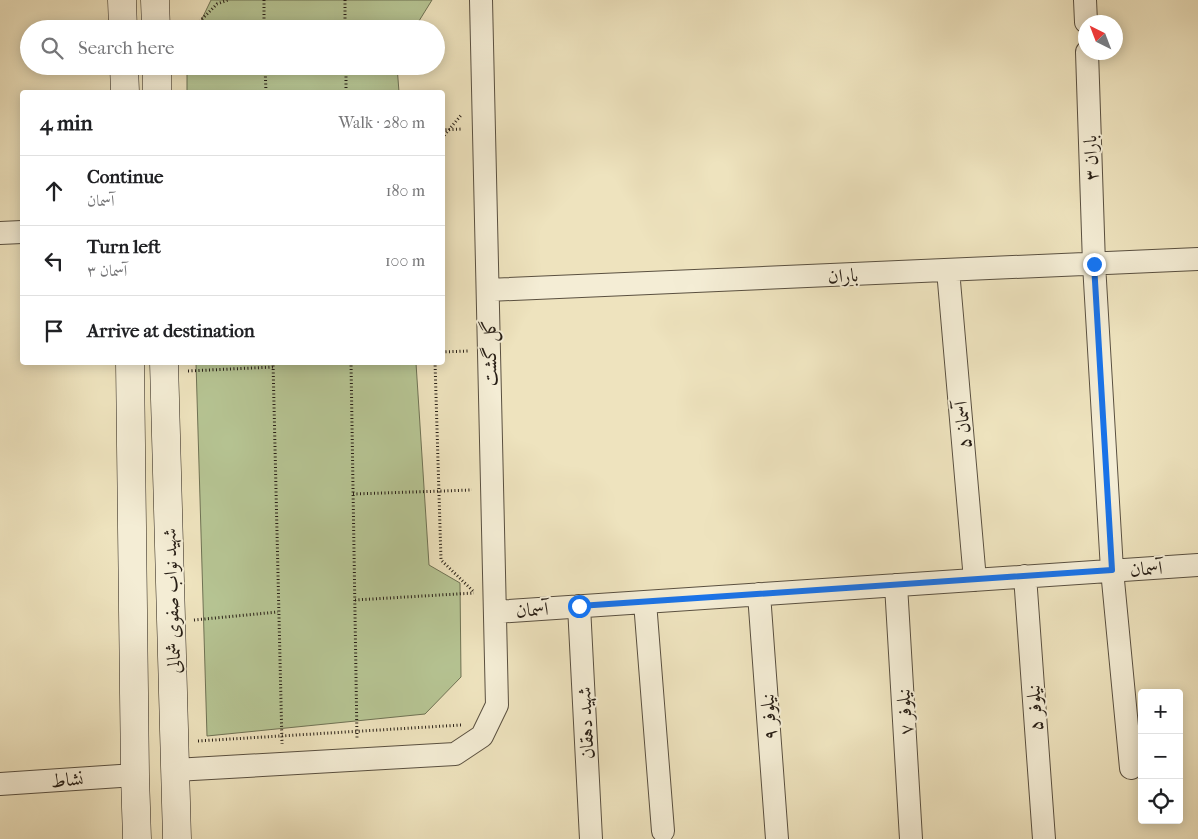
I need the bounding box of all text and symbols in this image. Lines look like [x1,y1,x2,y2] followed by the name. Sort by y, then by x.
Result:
[1078,15,1123,60] north arrow
[20,20,445,75] search box
[38,34,66,62] icon: search
[78,37,174,59] text: Search here
[40,111,93,135] text: 4 min
[338,113,425,132] text: Walk · 280 m
[1079,135,1103,181] street label: باران ۳
[87,166,163,188] text: Continue
[40,177,68,205] icon: ahead
[386,181,425,200] text: 180 m
[87,191,114,210] text: آسمان
[87,236,161,258] text: Turn left
[40,247,68,275] icon: left
[385,251,425,270] text: 100 m
[1083,253,1106,276] route end
[87,261,127,280] text: آسمان ۳
[827,264,859,288] street label: باران
[40,317,68,345] icon: arrive
[477,319,504,387] street label: گل گشت
[87,320,255,342] text: Arrive at destination
[950,398,976,450] street label: آسمان ۵
[158,528,187,674] street label: شهید نواب صفوی شمالی
[1129,557,1165,581] street label: آسمان
[568,595,591,618] route start
[515,598,551,622] street label: آسمان
[1022,684,1049,732] street label: نیلوفر ۵
[573,686,600,760] street label: شهید دهقان
[892,688,919,736] street label: نیلوفر ۷
[1138,689,1183,824] map controls
[1138,689,1183,734] button: +
[756,693,783,741] street label: نیلوفر ۹
[1138,734,1183,779] button: −
[50,768,84,792] street label: نشاط
[1138,779,1183,824] button: locate

